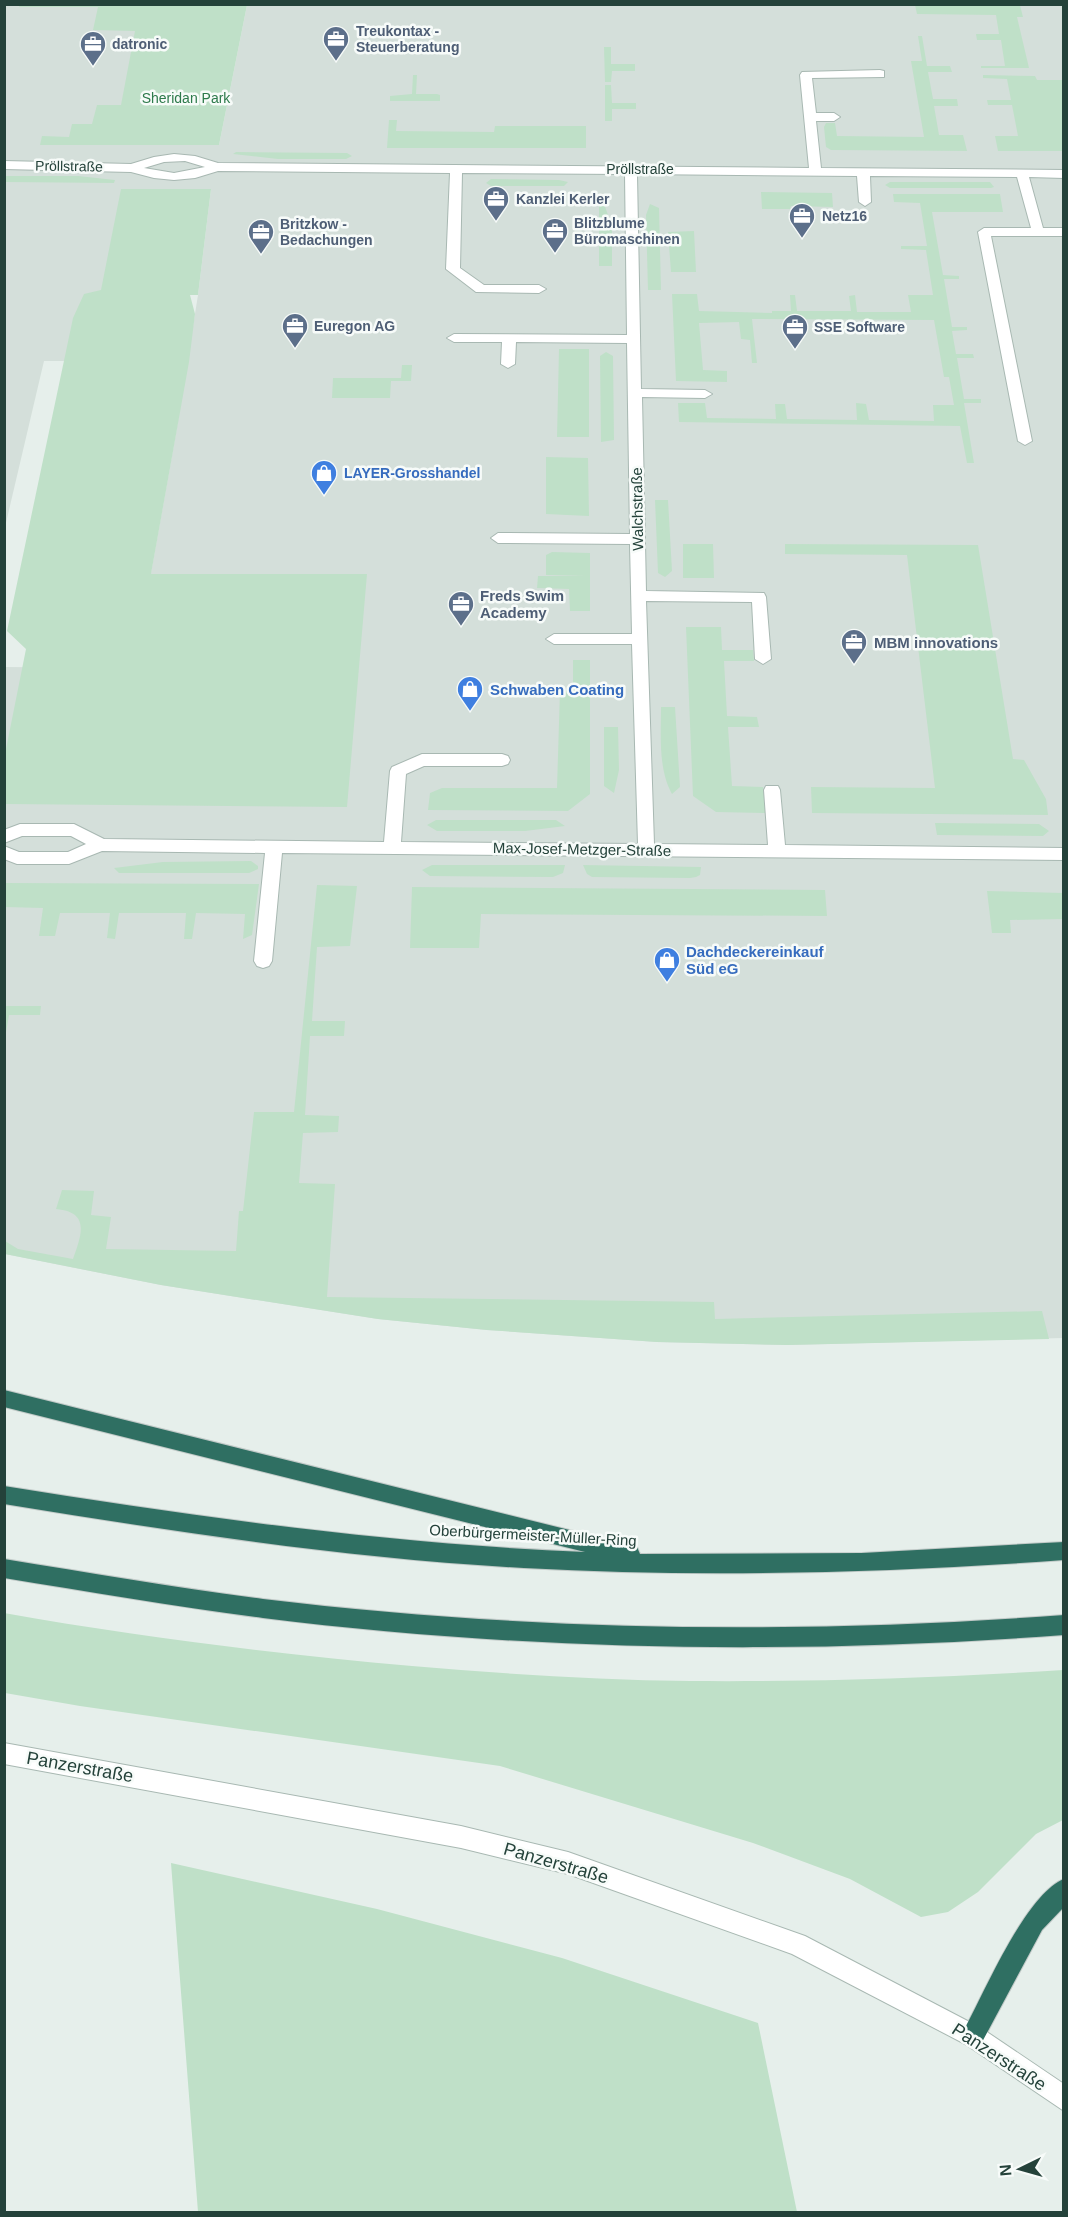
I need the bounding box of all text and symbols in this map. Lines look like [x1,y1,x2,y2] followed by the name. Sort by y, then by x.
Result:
[356,23,459,55] place label: Treukontax - Steuerberatung
[321,24,351,62] office icon: Treukontax - Steuerberatung
[78,29,108,67] office icon: datronic
[112,36,167,52] place label: datronic
[142,90,231,106] park label: Sheridan Park
[35,157,103,175] street label: Pröllstraße
[606,161,674,177] street label: Pröllstraße
[481,184,511,222] office icon: Kanzlei Kerler
[516,191,610,207] place label: Kanzlei Kerler
[787,201,817,239] office icon: Netz16
[822,208,867,224] place label: Netz16
[574,215,680,247] place label: Blitzblume Büromaschinen
[280,216,373,248] place label: Britzkow - Bedachungen
[540,216,570,254] office icon: Blitzblume Büromaschinen
[246,217,276,255] office icon: Britzkow - Bedachungen
[280,311,310,349] office icon: Euregon AG
[780,312,810,350] office icon: SSE Software
[314,318,395,334] place label: Euregon AG
[814,319,905,335] place label: SSE Software
[309,458,339,496] shop icon: LAYER-Grosshandel
[344,465,480,481] place label: LAYER-Grosshandel
[628,467,646,551] street label: Walchstraße
[480,587,564,621] place label: Freds Swim Academy
[446,589,476,627] office icon: Freds Swim Academy
[839,627,869,665] office icon: MBM innovations
[874,634,998,651] place label: MBM innovations
[455,674,485,712] shop icon: Schwaben Coating
[490,681,624,698] place label: Schwaben Coating
[493,839,671,859] street label: Max-Josef-Metzger-Straße
[686,943,825,977] place label: Dachdeckereinkauf Süd eG
[652,945,682,983] shop icon: Dachdeckereinkauf Süd eG
[429,1521,637,1549] street label: Oberbürgermeister-Müller-Ring
[25,1748,135,1786] street label: Panzerstraße
[501,1838,611,1888] street label: Panzerstraße
[948,2019,1050,2095] street label: Panzerstraße
[990,2139,1050,2199] north arrow
[997,2164,1015,2177] text: N

